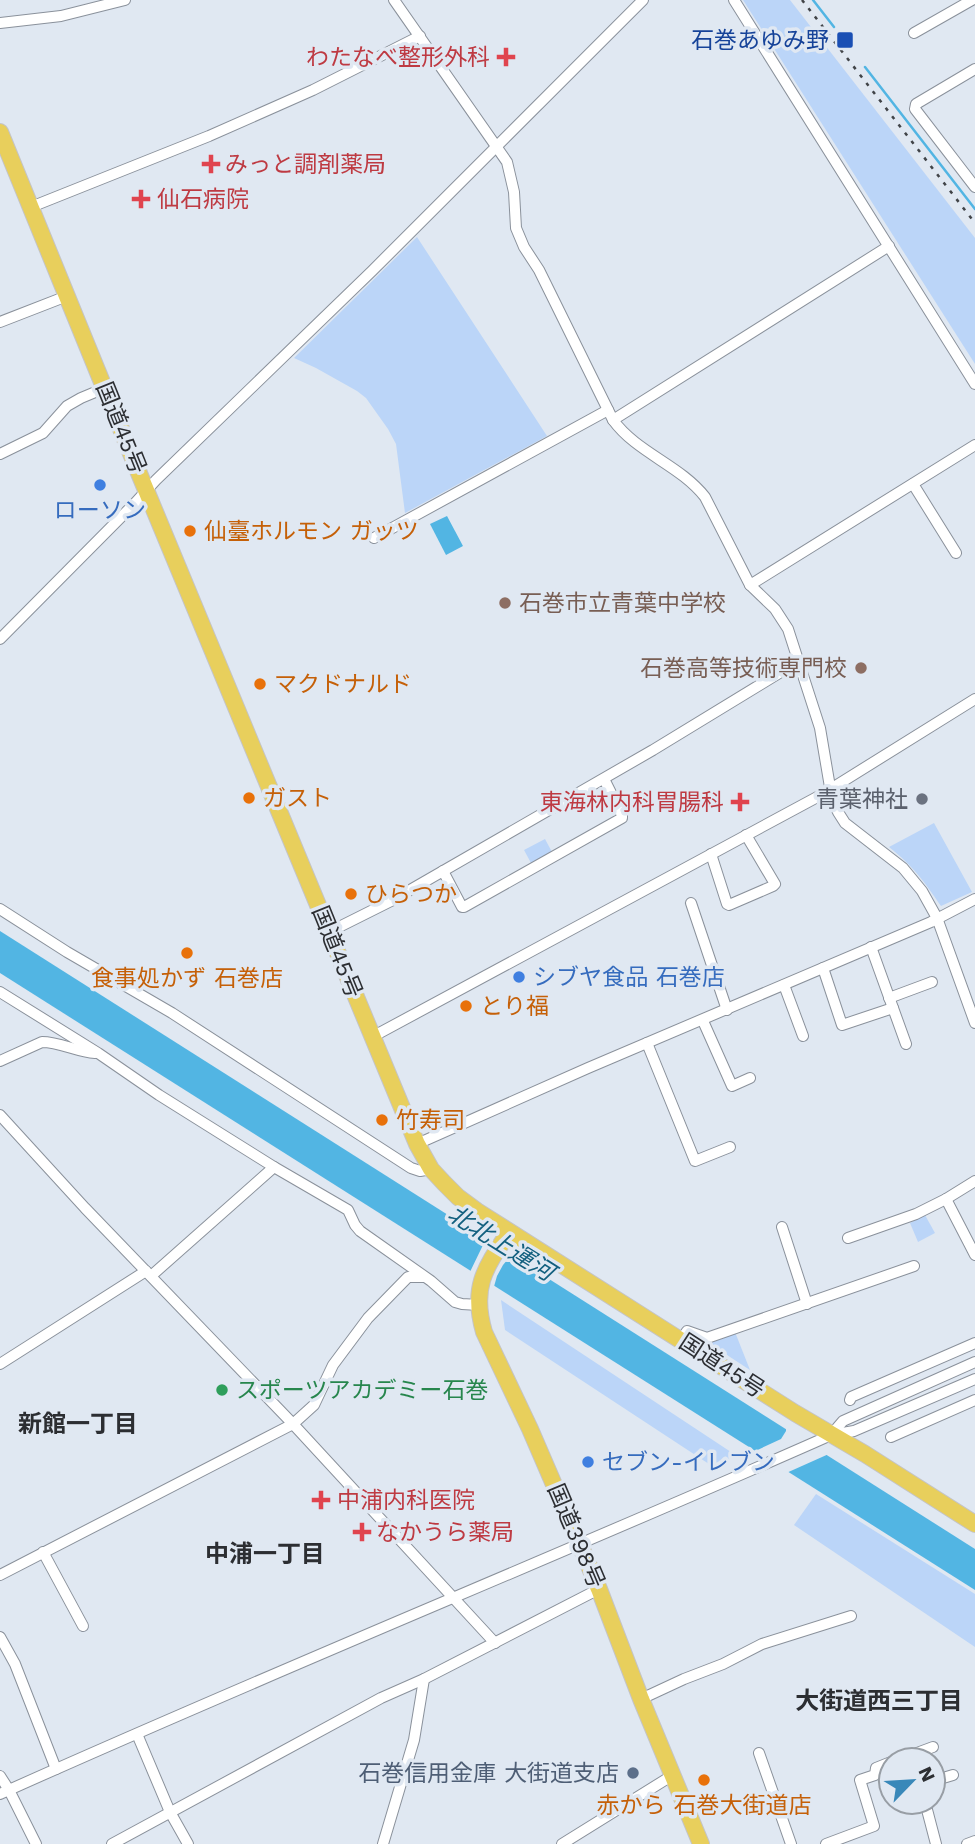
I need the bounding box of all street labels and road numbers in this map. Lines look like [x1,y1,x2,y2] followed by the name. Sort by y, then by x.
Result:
[90,378,152,478] street label: 国道45号
[306,902,368,1002] street label: 国道45号
[674,1328,770,1404] street label: 国道45号
[542,1480,610,1592] street label: 国道398号

